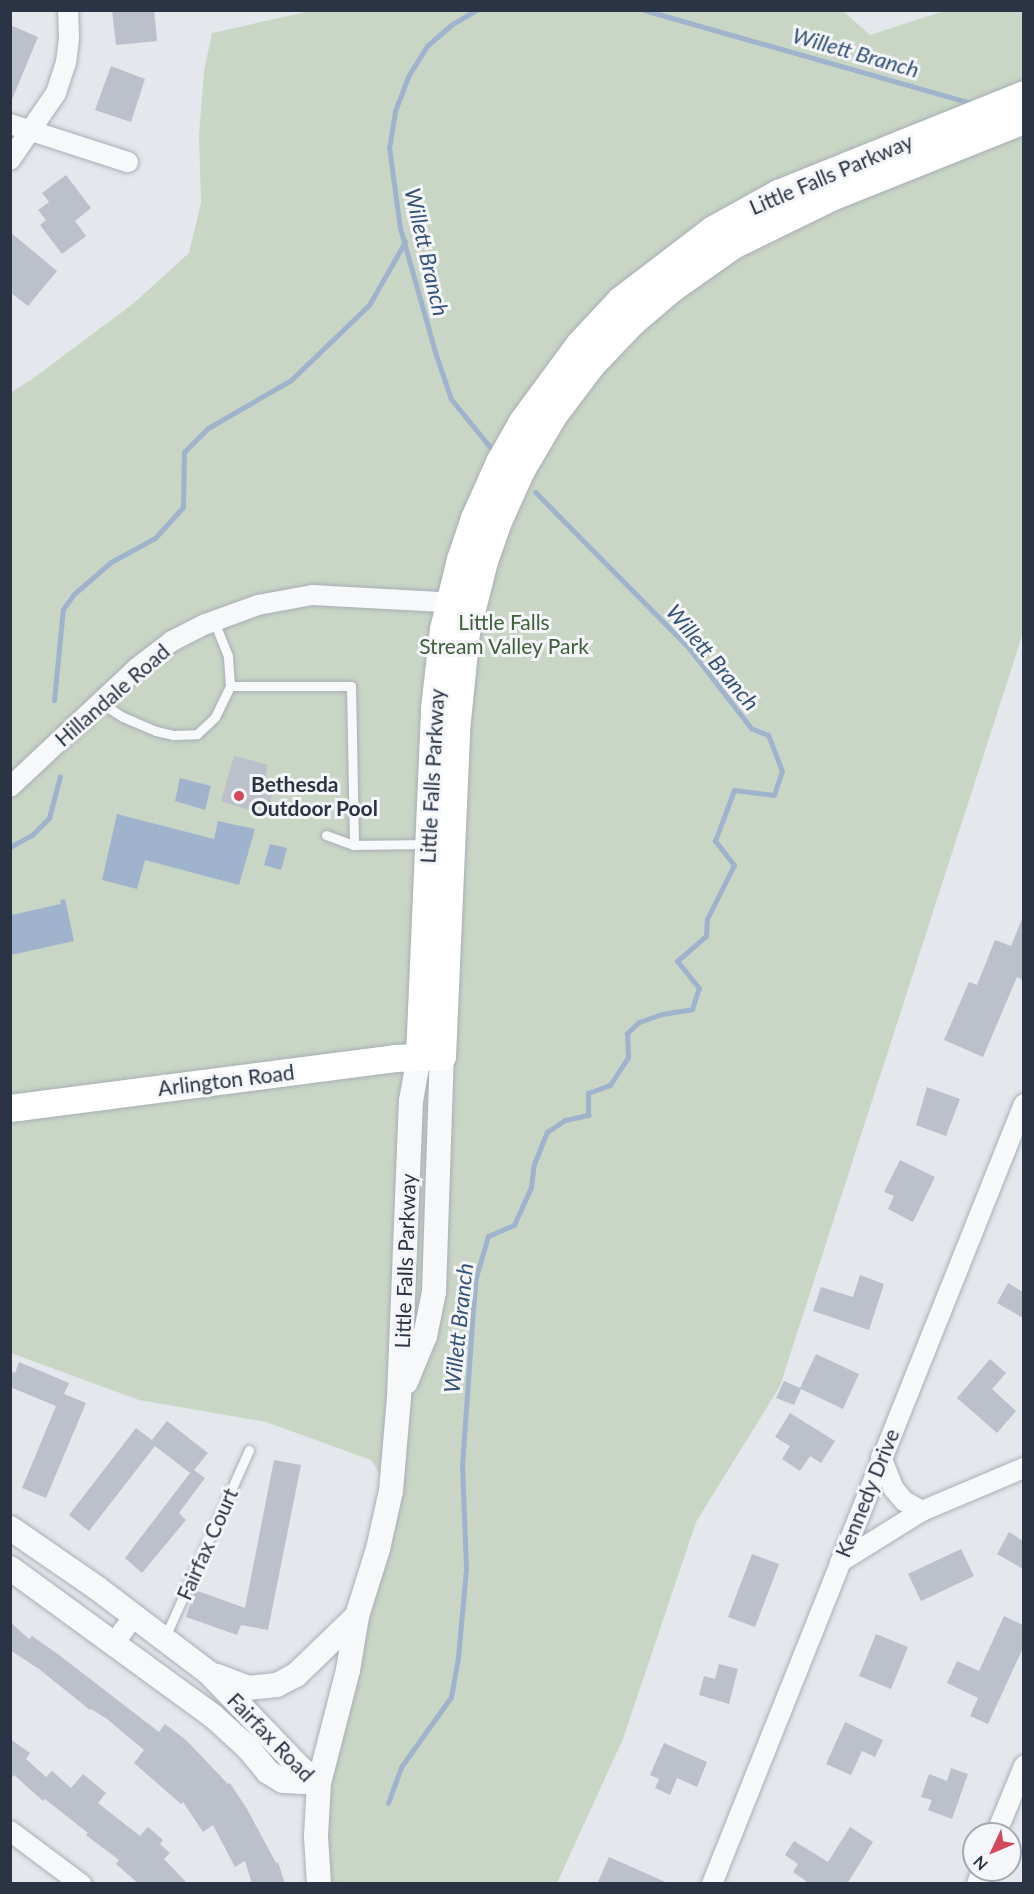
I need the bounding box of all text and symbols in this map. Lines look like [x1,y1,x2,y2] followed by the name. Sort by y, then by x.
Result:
[790,21,922,83] water label: Willett Branch
[745,128,917,220] street label: Little Falls Parkway
[399,185,455,319] water label: Willett Branch
[661,599,765,715] water label: Willett Branch
[419,609,589,659] park label: Little Falls Stream Valley Park
[50,639,174,751] street label: Hillandale Road
[415,688,449,864] street label: Little Falls Parkway
[251,771,378,821] place label: Bethesda Outdoor Pool
[232,789,246,803] marker: Bethesda Outdoor Pool
[156,1059,296,1101] street label: Arlington Road
[389,1173,421,1349] street label: Little Falls Parkway
[438,1262,478,1394] water label: Willett Branch
[830,1425,904,1561] street label: Kennedy Drive
[171,1484,243,1604] street label: Fairfax Court
[222,1687,320,1787] street label: Fairfax Road
[962,1822,1022,1882] north arrow
[969,1852,991,1875] text: N

